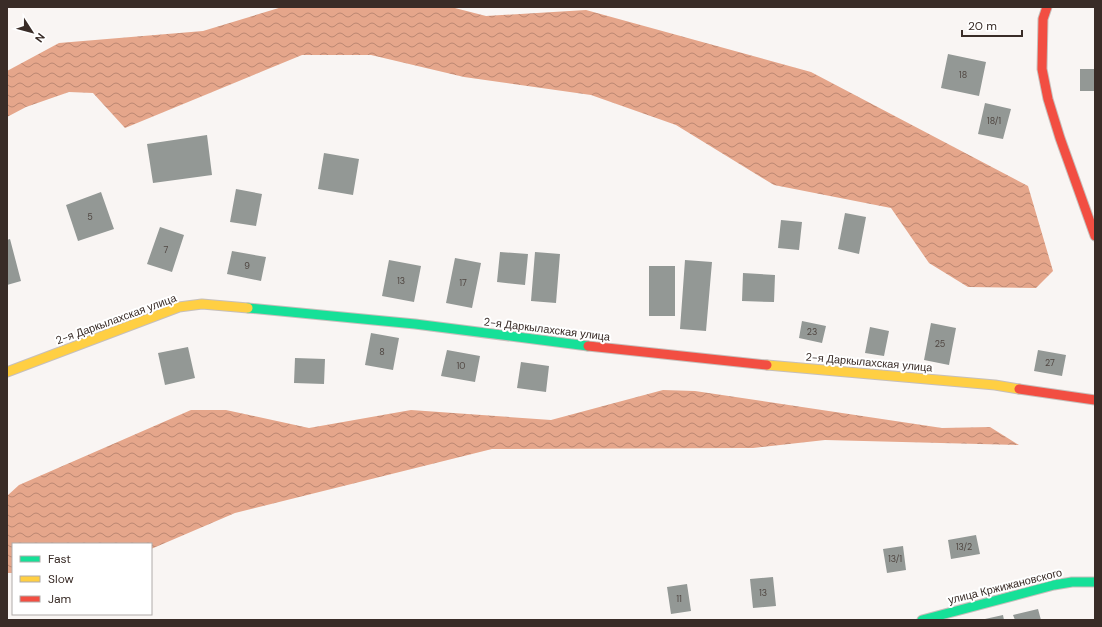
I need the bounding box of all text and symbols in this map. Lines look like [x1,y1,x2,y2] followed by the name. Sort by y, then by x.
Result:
[12,12,52,52] north arrow
[962,12,1022,38] scale bar
[968,18,997,34] text: 20 m
[32,31,48,45] text: N
[959,69,967,81] house number: 18
[987,115,1001,127] house number: 18/1
[87,211,93,223] house number: 5
[164,244,169,256] house number: 7
[244,260,250,272] house number: 9
[397,275,405,287] house number: 13
[459,277,467,289] house number: 17
[54,290,179,347] street label: 2-я Даркылахская улица
[483,314,612,344] street label: 2-я Даркылахская улица
[807,326,817,338] house number: 23
[935,338,945,350] house number: 25
[379,346,385,358] house number: 8
[805,349,934,375] street label: 2-я Даркылахская улица
[1045,357,1055,369] house number: 27
[457,360,465,372] house number: 10
[956,541,972,553] house number: 13/2
[12,543,152,615] legend
[48,551,71,567] text: Fast
[888,553,902,565] house number: 13/1
[947,565,1063,607] street label: улица Кржижановского
[48,571,74,587] text: Slow
[759,587,767,599] house number: 13
[48,591,71,607] text: Jam
[676,593,682,605] house number: 11

